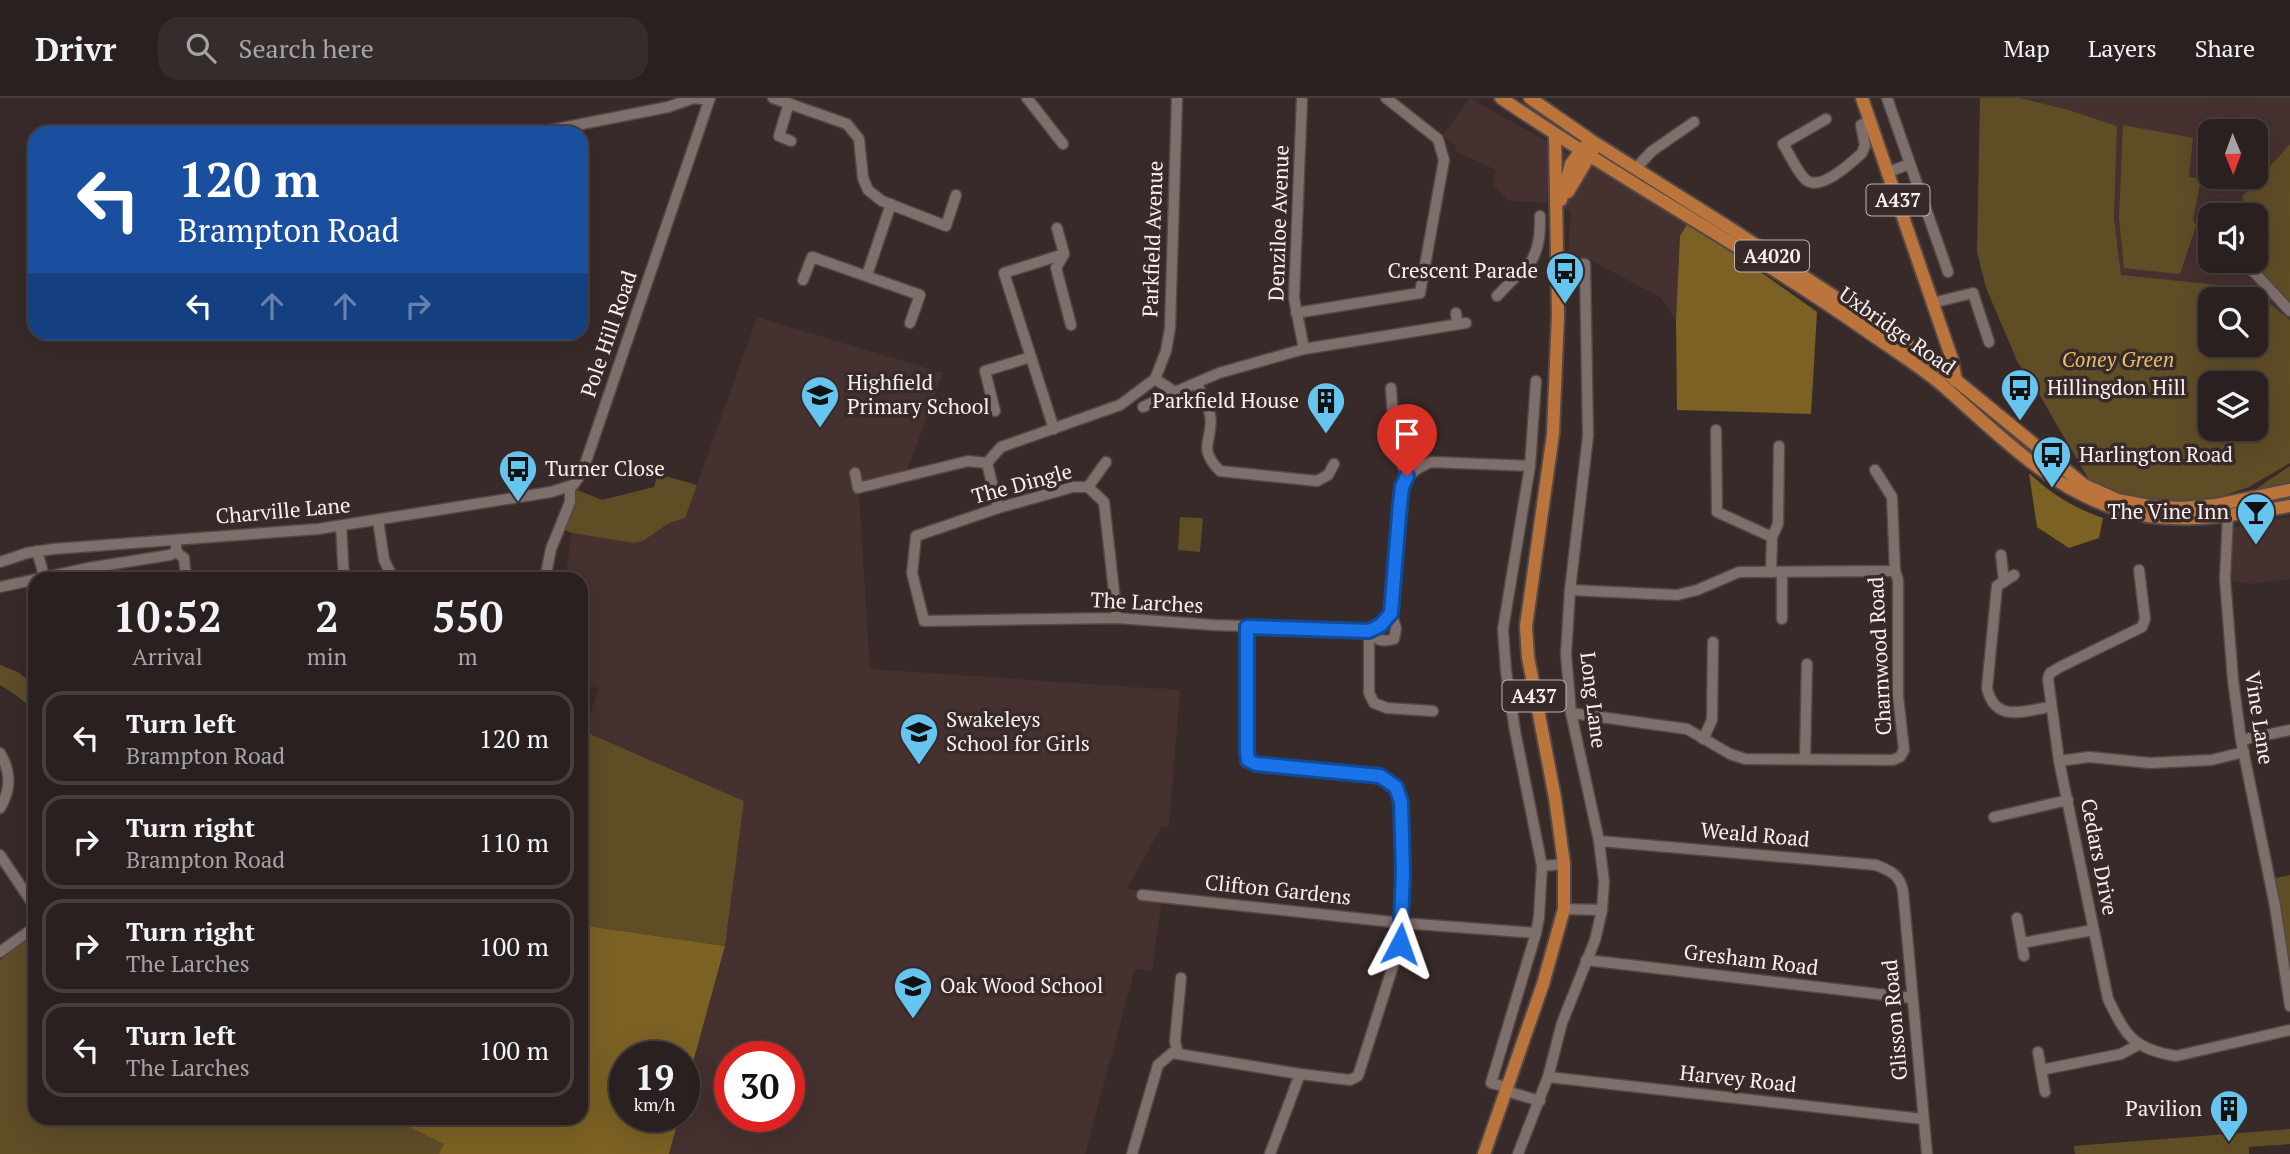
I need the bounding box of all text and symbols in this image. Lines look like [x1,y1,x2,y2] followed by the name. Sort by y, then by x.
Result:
[158,17,648,80] search box
[35,27,116,70] text: Drivr
[182,29,220,67] icon: search
[238,31,374,65] text: Search here
[2003,32,2050,64] text: Map
[2088,32,2157,64] text: Layers
[2195,32,2255,64] text: Share
[2198,119,2268,189] north arrow
[2198,119,2268,441] map controls
[1261,144,1295,302] street label: Denziloe Avenue
[178,146,320,211] text: 120 m
[63,154,154,245] icon: left
[1135,160,1169,318] street label: Parkfield Avenue
[1867,184,1930,216] road number: A437
[2198,203,2268,273] button: sound
[178,209,399,251] text: Brampton Road
[1735,240,1809,272] road number: A4020
[1544,250,1586,305] bus stop icon: Crescent Parade
[1387,256,1538,284] place label: Crescent Parade
[573,267,643,400] street label: Pole Hill Road
[1834,280,1962,381] street label: Uxbridge Road
[180,287,218,325] icon: left
[253,287,291,325] icon: ahead
[326,287,364,325] icon: ahead
[399,287,437,325] icon: right
[2198,287,2268,357] button: search
[2062,345,2174,373] park label: Coney Green
[1999,367,2041,422] bus stop icon: Hillingdon Hill
[847,368,990,420] place label: Highfield Primary School
[2198,371,2268,441] button: layers
[2047,373,2186,401] place label: Hillingdon Hill
[799,374,841,429] school or university icon: Highfield Primary School
[1305,380,1347,435] building icon: Parkfield House
[1152,386,1299,414] place label: Parkfield House
[1377,404,1437,476] pin
[1388,415,1426,453] icon: arrive
[2031,434,2073,489] bus stop icon: Harlington Road
[2079,440,2233,468] place label: Harlington Road
[497,448,539,503] bus stop icon: Turner Close
[545,454,665,482] place label: Turner Close
[969,456,1075,510] street label: The Dingle
[214,490,352,530] street label: Charville Lane
[2235,491,2277,546] bar icon: The Vine Inn
[2107,497,2230,525] place label: The Vine Inn
[1861,576,1897,736] street label: Charnwood Road
[1090,585,1204,619] street label: The Larches
[113,588,222,644] text: 10:52
[315,588,339,644] text: 2
[432,588,503,644] text: 550
[132,641,203,672] text: Arrival
[307,641,347,672] text: min
[458,641,478,672] text: m
[1574,650,1614,750] street label: Long Lane
[2239,669,2281,766] street label: Vine Lane
[1502,680,1566,712] road number: A437
[946,705,1090,757] place label: Swakeleys School for Girls
[126,706,236,740] text: Turn left
[898,711,940,766] school or university icon: Swakeleys School for Girls
[67,719,105,757] icon: left
[479,721,549,755] text: 120 m
[126,740,285,771] text: Brampton Road
[2075,796,2125,917] street label: Cedars Drive
[126,810,255,844] text: Turn right
[1699,815,1811,853] street label: Weald Road
[67,823,105,861] icon: right
[479,825,549,859] text: 110 m
[126,844,285,875] text: Brampton Road
[1204,867,1353,911] street label: Clifton Gardens
[1363,907,1437,981] position arrow
[126,914,255,948] text: Turn right
[67,927,105,965] icon: right
[479,929,549,963] text: 100 m
[1682,937,1820,981] street label: Gresham Road
[126,948,250,979] text: The Larches
[1875,958,1913,1082] street label: Glisson Road
[892,965,934,1020] school or university icon: Oak Wood School
[940,971,1103,999] place label: Oak Wood School
[126,1018,236,1052] text: Turn left
[67,1031,105,1069] icon: left
[479,1033,549,1067] text: 100 m
[714,1041,805,1132] speed limit sign: 30
[126,1052,250,1083] text: The Larches
[635,1054,674,1100] text: 19
[1678,1058,1798,1098] street label: Harvey Road
[2208,1088,2250,1143] building icon: Pavilion
[634,1092,675,1116] text: km/h
[2125,1094,2203,1122] place label: Pavilion

